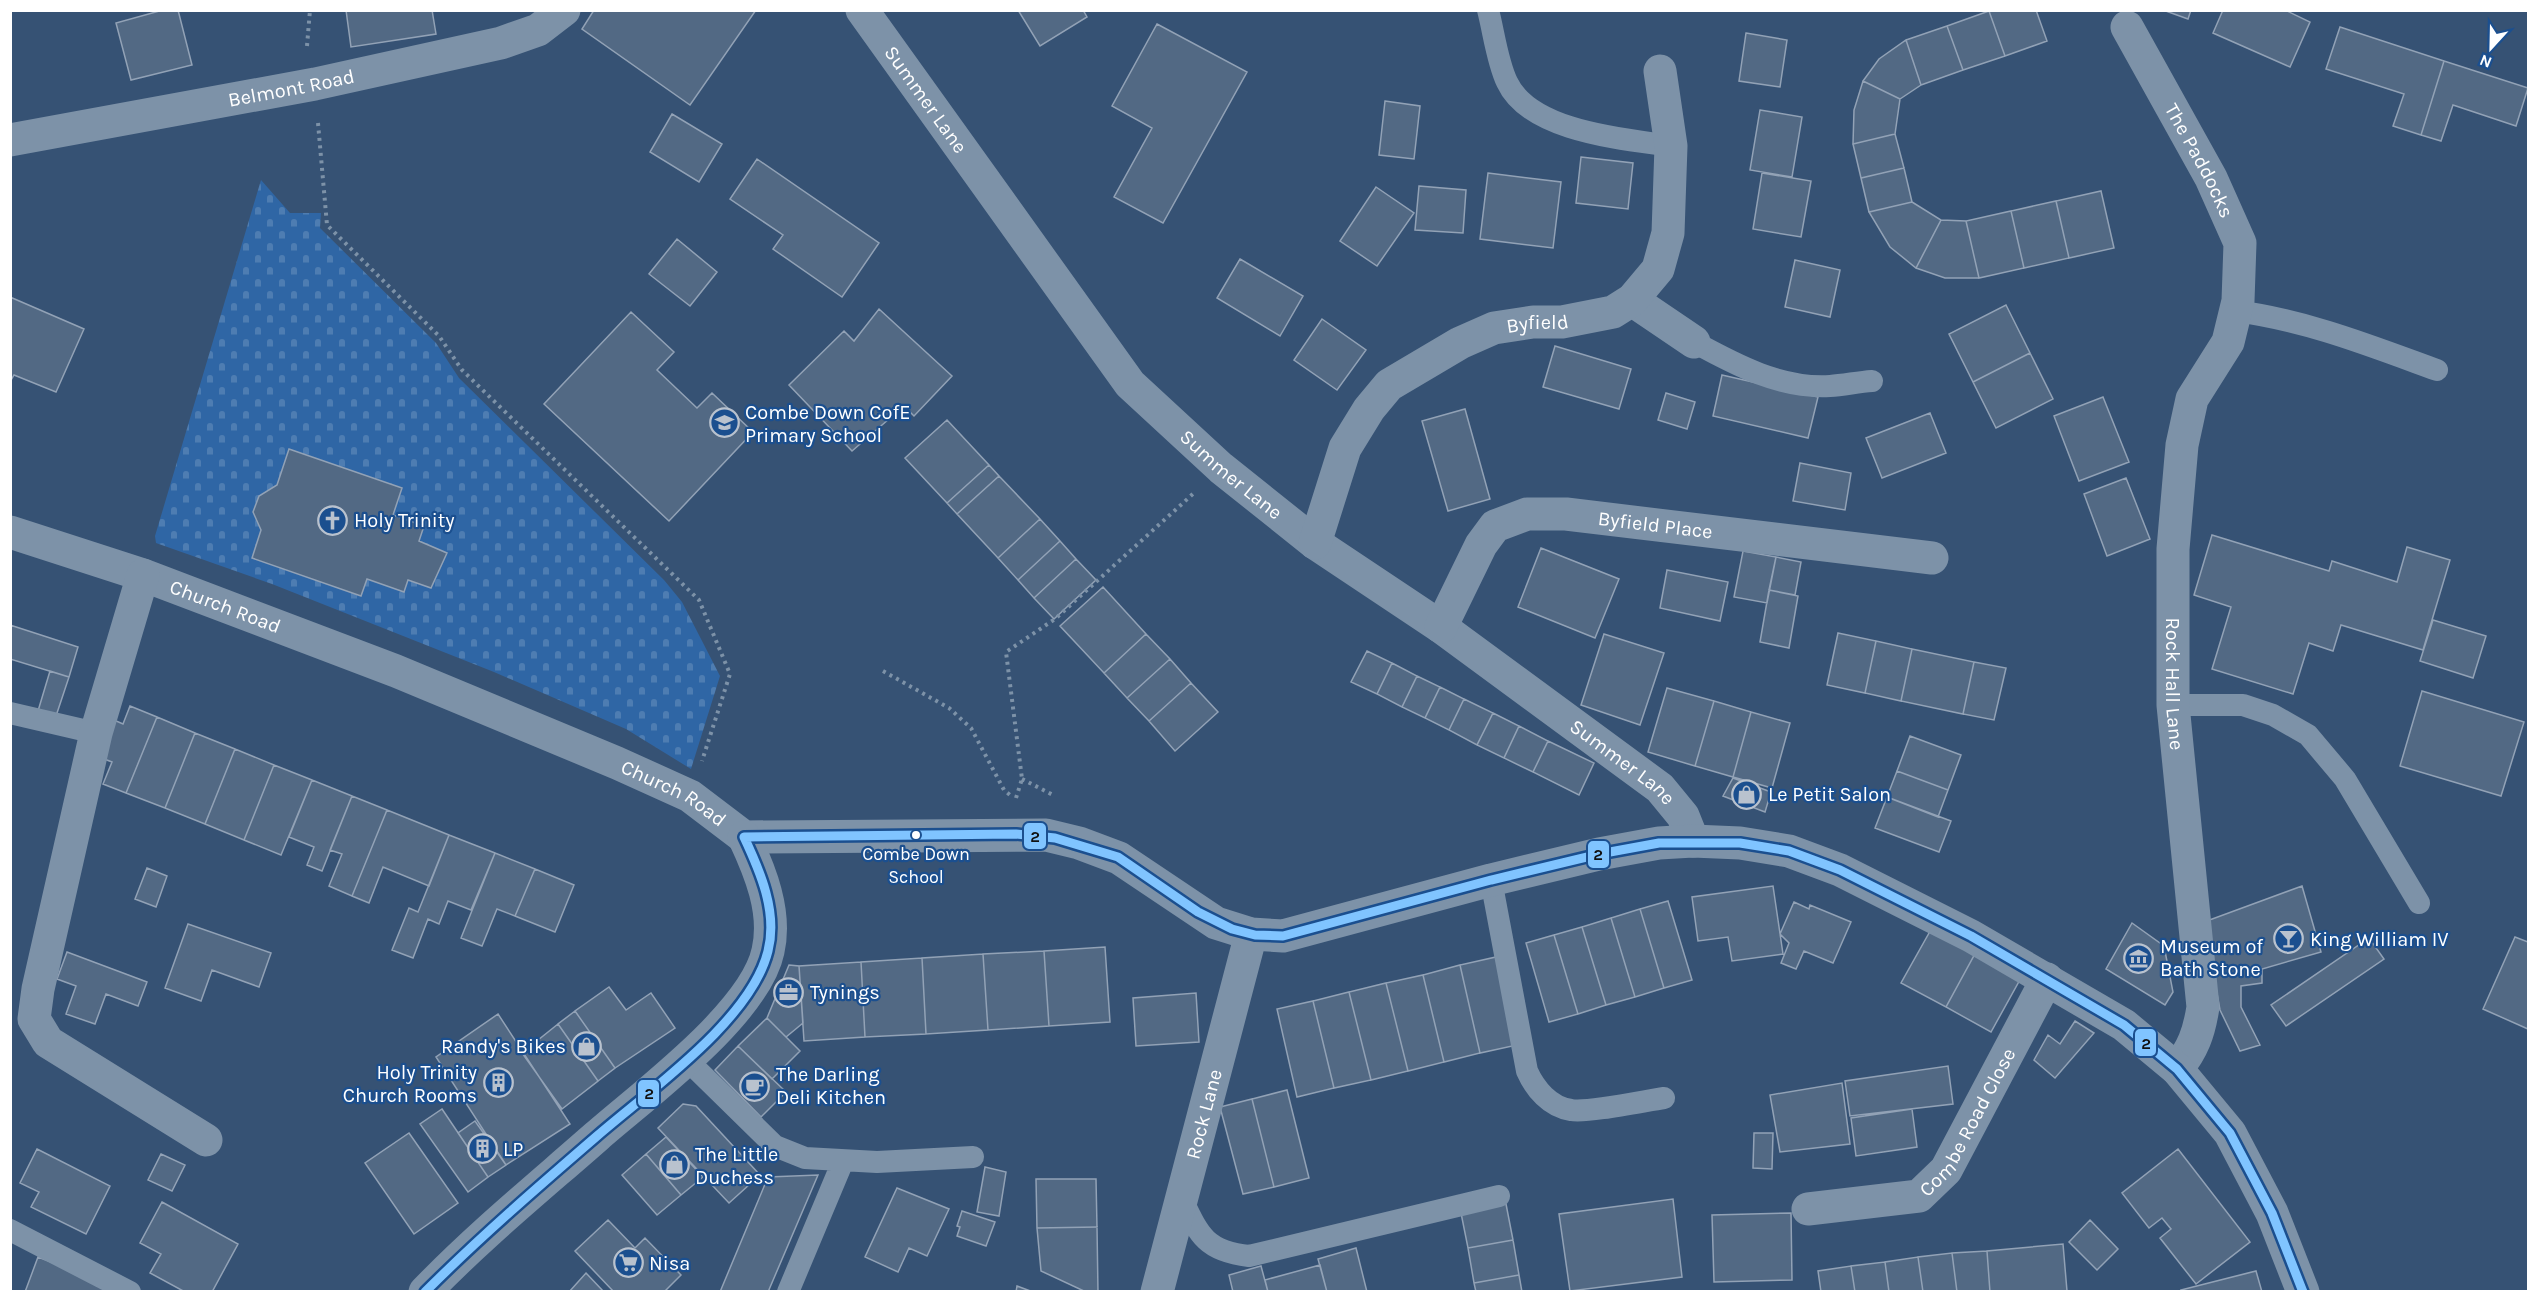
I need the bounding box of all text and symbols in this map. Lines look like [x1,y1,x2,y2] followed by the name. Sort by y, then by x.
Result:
[2461,18,2521,78] north arrow
[880,41,972,158] street label: Summer Lane
[2477,50,2494,72] text: N
[226,64,357,111] street label: Belmont Road
[2160,99,2239,221] street label: The Paddocks
[1505,309,1570,337] street label: Byfield
[745,401,911,447] place label: Combe Down CofE Primary School
[708,407,740,439] school or university icon: Combe Down CofE Primary School
[1176,425,1287,524] street label: Summer Lane
[317,504,349,536] church icon: Holy Trinity
[1597,506,1714,543] street label: Byfield Place
[354,509,455,532] place label: Holy Trinity
[167,575,284,638] street label: Church Road
[2161,618,2189,751] street label: Rock Hall Lane
[1566,714,1680,809] street label: Summer Lane
[618,755,731,831] street label: Church Road
[1731,778,1763,810] shop icon: Le Petit Salon
[1768,783,1891,806] place label: Le Petit Salon
[1023,822,1047,850] line badge: 2
[1030,827,1040,846] text: 2
[910,829,922,841] marker: Combe Down School
[1587,840,1610,869] line badge: 2
[862,843,970,888] place label: Combe Down School
[1593,845,1603,864] text: 2
[2273,923,2305,955] bar icon: King William IV
[2310,928,2449,951] place label: King William IV
[2160,935,2263,981] place label: Museum of Bath Stone
[2123,942,2155,974] museum icon: Museum of Bath Stone
[773,976,805,1008] office icon: Tynings
[810,981,880,1004] place label: Tynings
[2134,1028,2157,1057] line badge: 2
[571,1030,603,1062] shop icon: Randy's Bikes
[2141,1034,2151,1053] text: 2
[441,1035,566,1058] place label: Randy's Bikes
[1914,1044,2020,1201] street label: Combe Road Close
[343,1061,477,1107] place label: Holy Trinity Church Rooms
[776,1063,886,1109] place label: The Darling Deli Kitchen
[1181,1066,1227,1162] street label: Rock Lane
[482,1067,514,1099] building icon: Holy Trinity Church Rooms
[739,1070,771,1102] cafe icon: The Darling Deli Kitchen
[637,1079,660,1108] line badge: 2
[644,1084,654,1103] text: 2
[466,1133,498,1165] building icon: LP
[503,1138,523,1161] place label: LP
[695,1143,778,1189] place label: The Little Duchess
[658,1149,690,1181] shop icon: The Little Duchess
[612,1247,644,1279] supermarket icon: Nisa
[649,1252,690,1275] place label: Nisa

